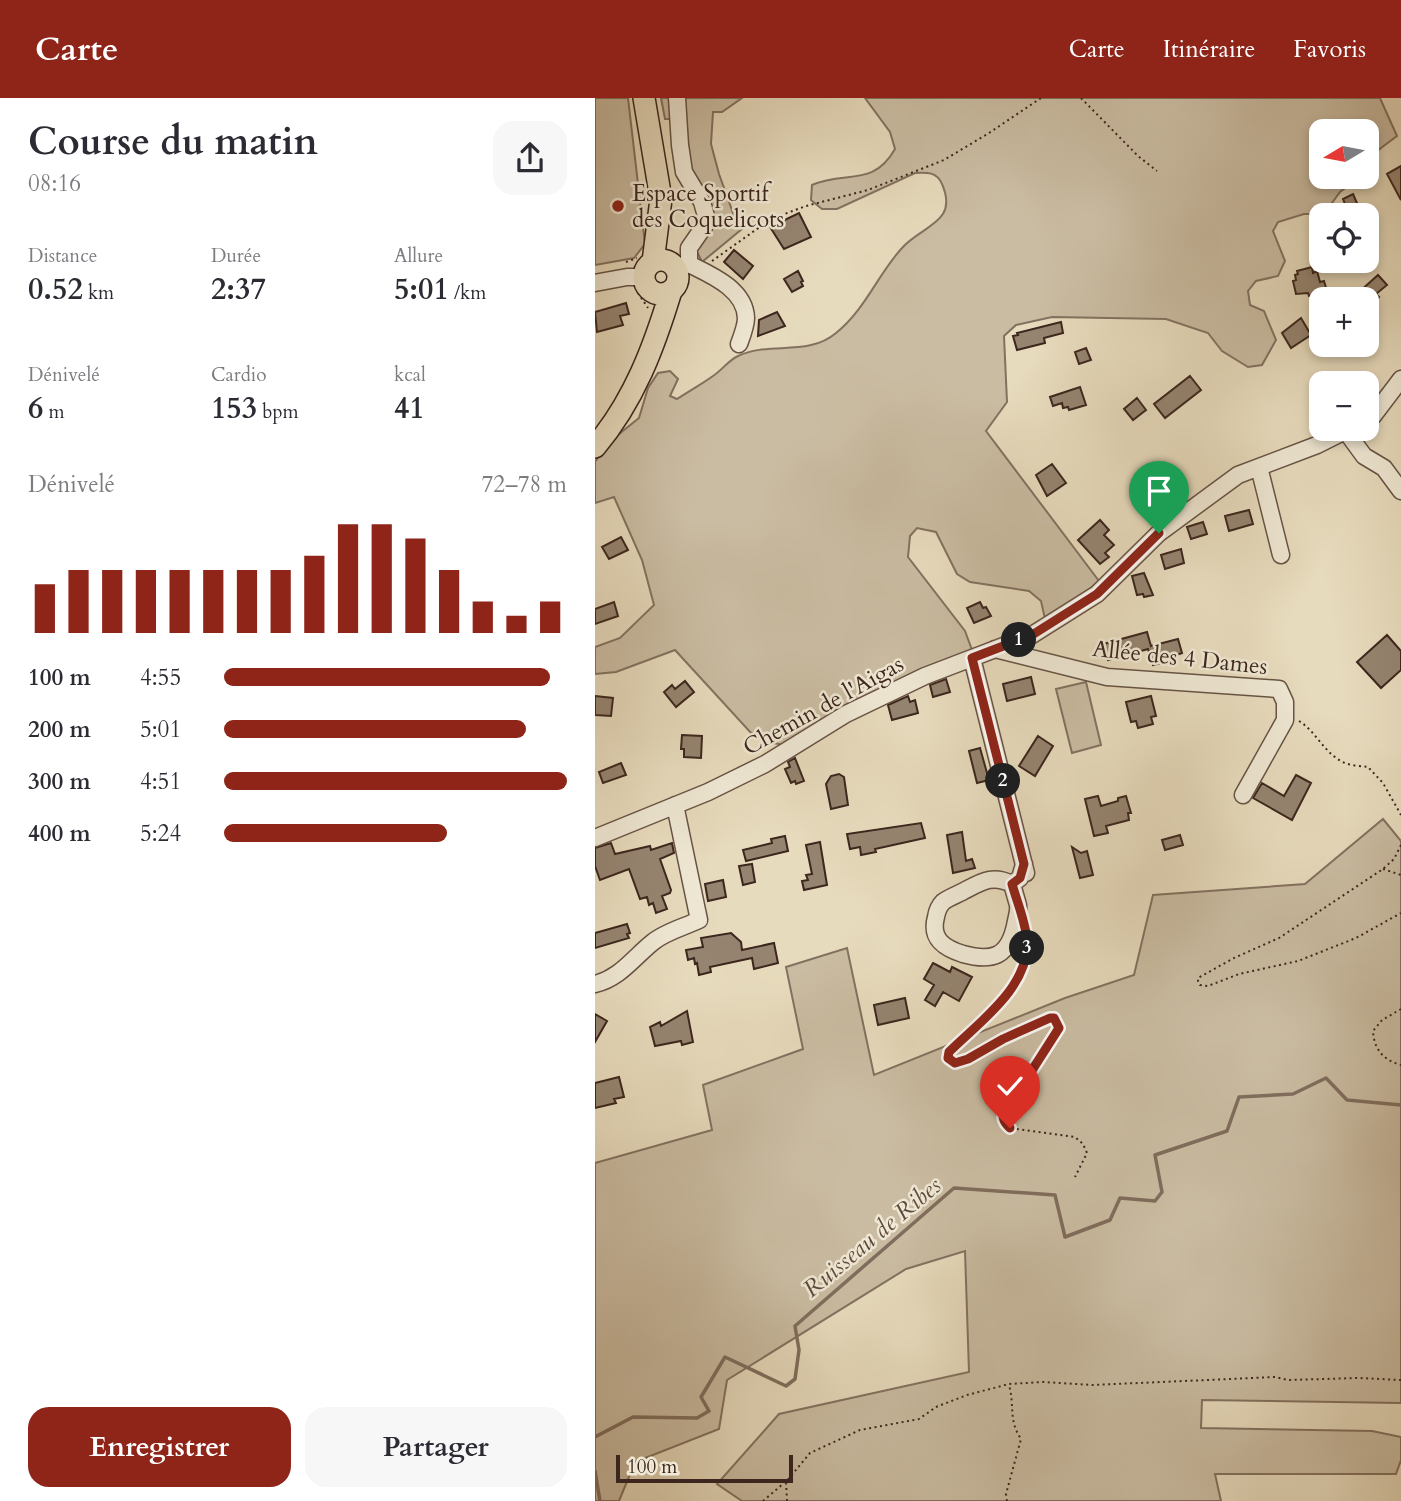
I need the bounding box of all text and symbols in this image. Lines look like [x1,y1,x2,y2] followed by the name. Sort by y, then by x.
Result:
[35,27,118,72] text: Carte
[1069,33,1125,66] text: Carte
[1163,33,1255,66] text: Itinéraire
[1293,33,1366,66] text: Favoris
[28,116,318,168] text: Course du matin
[1309,119,1379,189] north arrow
[1309,119,1379,441] map controls
[493,121,567,195] button: share
[28,168,81,199] text: 08:16
[632,178,784,235] place label: Espace Sportif des Coquelicots
[610,198,626,214] marker: Espace Sportif des Coquelicots
[1309,203,1379,273] button: locate
[28,243,97,269] text: Distance
[211,243,261,269] text: Durée
[394,243,443,269] text: Allure
[28,269,83,310] text: 0.52
[211,269,266,310] text: 2:37
[394,269,449,310] text: 5:01
[83,280,114,306] text: km
[449,280,486,306] text: /km
[1309,287,1379,357] button: +
[28,362,100,388] text: Dénivelé
[211,362,266,388] text: Cardio
[394,362,426,388] text: kcal
[1309,371,1379,441] button: −
[28,388,43,429] text: 6
[211,388,257,429] text: 153
[394,388,425,429] text: 41
[43,399,65,425] text: m
[257,399,299,425] text: bpm
[1129,461,1189,533] pin
[28,469,115,500] text: Dénivelé
[482,469,567,500] text: 72–78 m
[1140,472,1178,510] icon: arrive
[1001,622,1037,658] pin: 1
[1014,626,1023,652] text: 1
[1091,633,1269,682] street label: Allée des 4 Dames
[737,648,909,762] street label: Chemin de l'Aigas
[28,662,91,693] text: 100 m
[140,662,181,693] text: 4:55
[28,714,91,745] text: 200 m
[140,714,181,745] text: 5:01
[985,764,1021,798] pin: 2
[28,766,91,797] text: 300 m
[140,766,181,797] text: 4:51
[998,767,1007,793] text: 2
[28,818,91,849] text: 400 m
[140,818,181,849] text: 5:24
[1009,930,1045,966] pin: 3
[1022,934,1031,960] text: 3
[980,1056,1040,1128] pin
[991,1067,1029,1105] icon: check
[796,1170,949,1305] water label: Ruisseau de Ribes
[28,1407,291,1487] button: Enregistrer
[305,1407,567,1487] button: Partager
[616,1452,793,1484] scale bar
[627,1454,677,1480] text: 100 m

